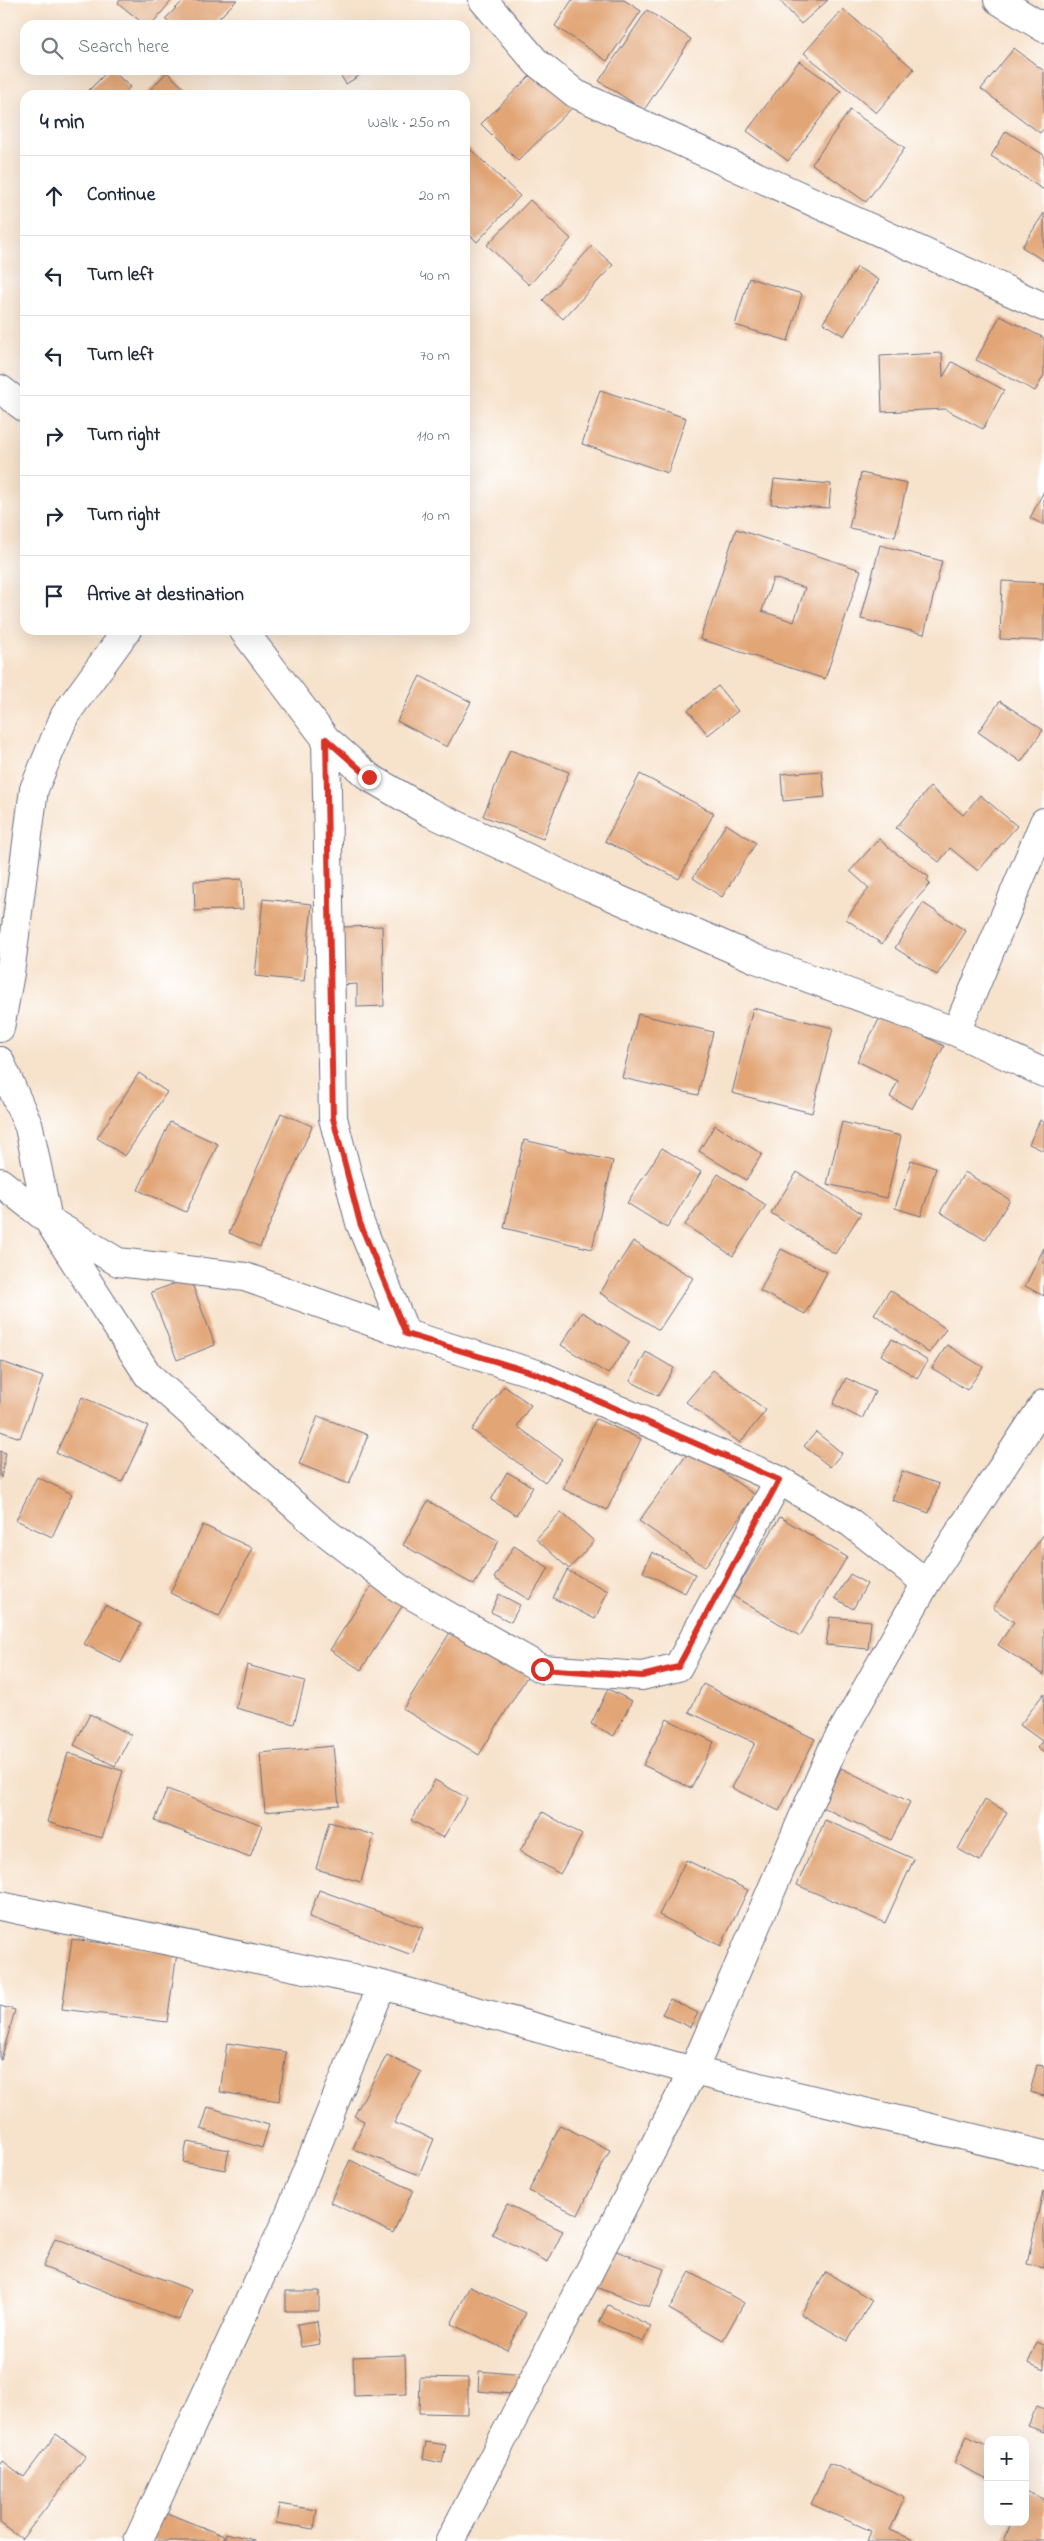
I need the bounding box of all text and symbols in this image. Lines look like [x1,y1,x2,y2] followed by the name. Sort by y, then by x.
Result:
[20,20,470,75] search box
[38,34,66,62] icon: search
[78,34,169,61] text: Search here
[40,108,84,138] text: 4 min
[367,111,450,135] text: Walk · 250 m
[40,182,68,210] icon: ahead
[87,182,155,209] text: Continue
[419,184,450,208] text: 20 m
[40,262,68,290] icon: left
[87,262,154,289] text: Turn left
[420,264,450,288] text: 40 m
[40,342,68,370] icon: left
[87,342,154,369] text: Turn left
[420,344,450,368] text: 70 m
[40,422,68,450] icon: right
[87,422,160,449] text: Turn right
[416,424,450,448] text: 110 m
[40,502,68,530] icon: right
[87,502,160,529] text: Turn right
[422,504,450,528] text: 10 m
[40,582,68,610] icon: arrive
[87,582,244,609] text: Arrive at destination
[358,766,381,789] route end
[531,1658,554,1681] route start
[984,2436,1029,2526] map controls
[984,2436,1029,2481] button: +
[984,2481,1029,2526] button: −

